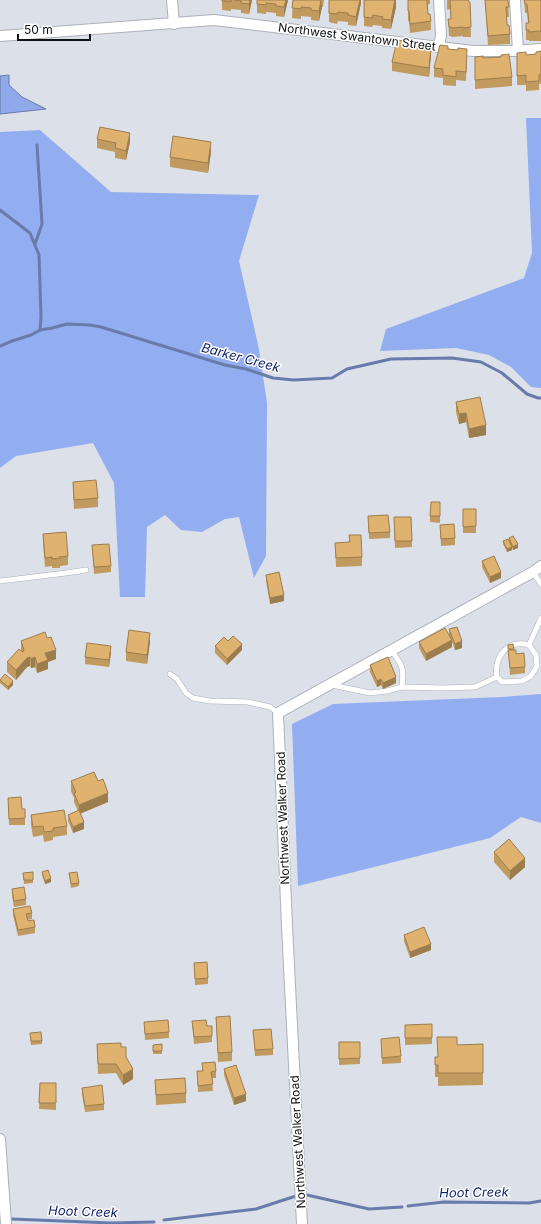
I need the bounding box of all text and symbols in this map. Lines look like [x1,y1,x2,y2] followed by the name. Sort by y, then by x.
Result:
[18,16,90,42] scale bar
[277,19,437,54] street label: Northwest Swantown Street
[24,22,53,37] text: 50 m
[200,339,283,375] water label: Barker Creek
[273,751,292,885] street label: Northwest Walker Road
[287,1075,308,1209] street label: Northwest Walker Road
[439,1183,510,1201] water label: Hoot Creek
[48,1202,119,1220] water label: Hoot Creek

